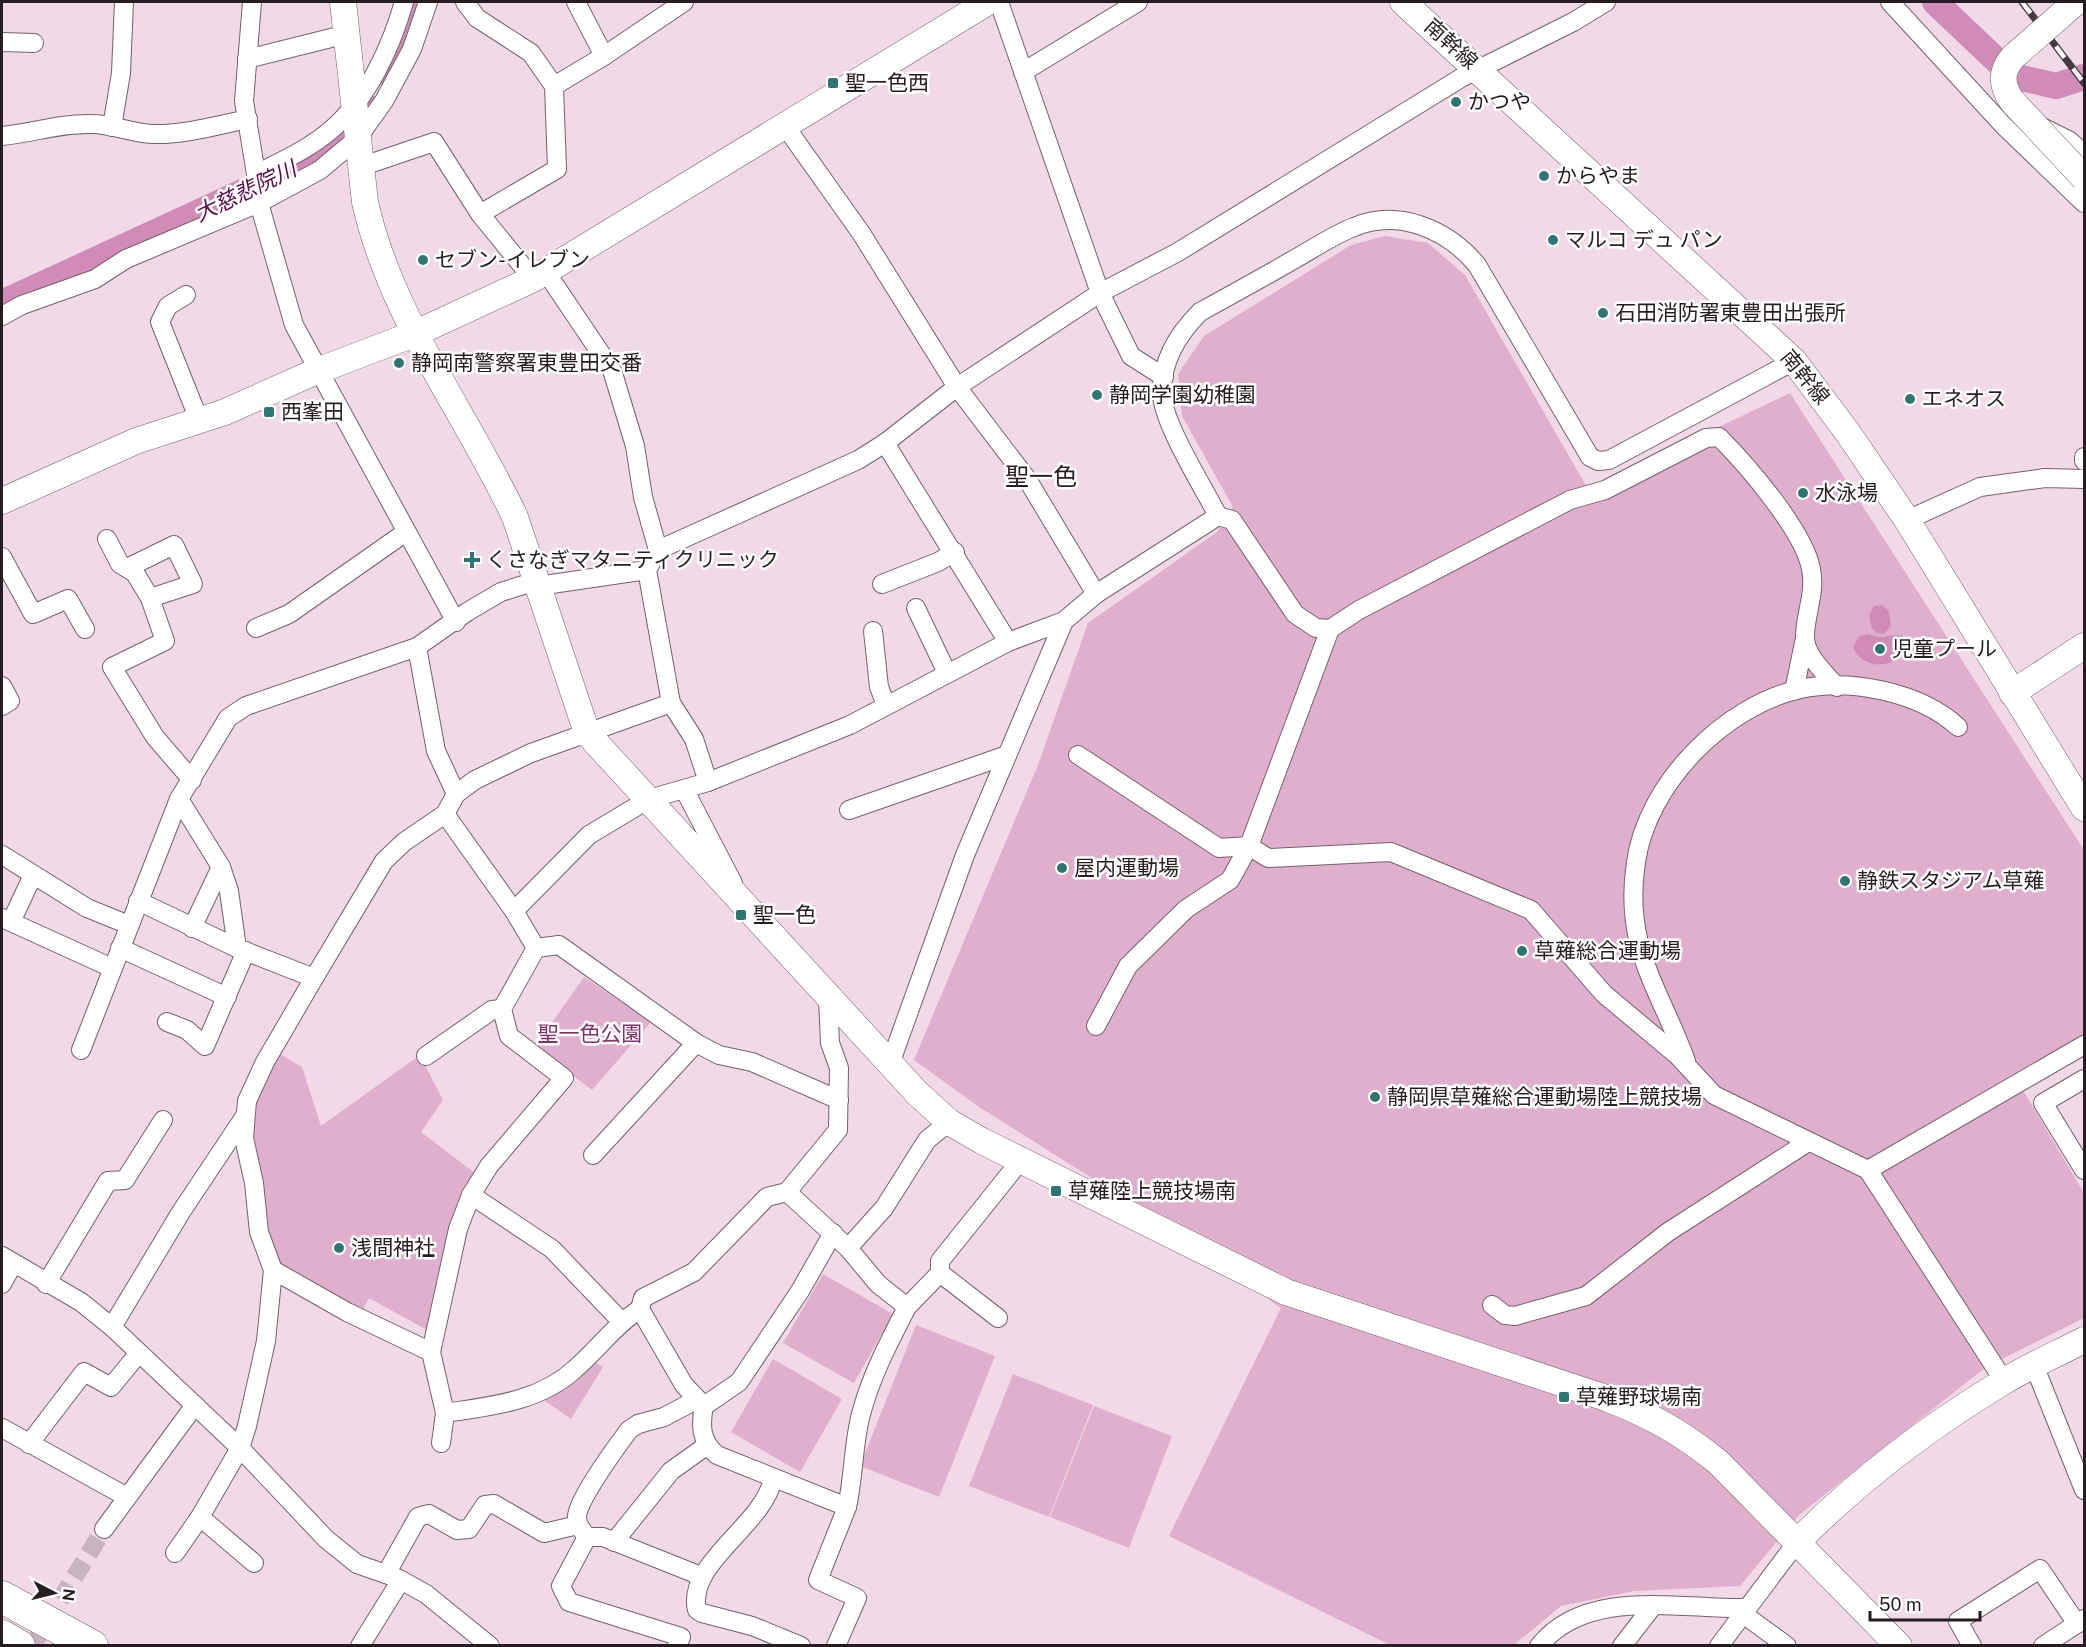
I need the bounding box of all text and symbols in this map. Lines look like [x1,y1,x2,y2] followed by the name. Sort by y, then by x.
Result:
[1420,13,1483,74] street label: 南幹線
[845,70,929,95] place label: 聖一色西
[826,76,840,90] marker: 聖一色西
[1468,89,1531,114] place label: かつや
[1449,95,1463,109] marker: かつや
[190,154,302,227] water label: 大慈悲院川
[1556,163,1640,188] place label: からやま
[1537,169,1551,183] marker: からやま
[1565,227,1723,252] place label: マルコ デュ パン
[1546,233,1560,247] marker: マルコ デュ パン
[435,247,590,272] place label: セブン-イレブン
[416,253,430,267] marker: セブン-イレブン
[1615,300,1846,325] place label: 石田消防署東豊田出張所
[1596,306,1610,320] marker: 石田消防署東豊田出張所
[1776,344,1835,409] street label: 南幹線
[411,350,642,375] place label: 静岡南警察署東豊田交番
[392,356,406,370] marker: 静岡南警察署東豊田交番
[1109,382,1256,407] place label: 静岡学園幼稚園
[1922,386,2006,411] place label: エネオス
[1090,388,1104,402] marker: 静岡学園幼稚園
[1903,392,1917,406] marker: エネオス
[281,399,344,424] place label: 西峯田
[262,405,276,419] marker: 西峯田
[1005,462,1077,490] district label: 聖一色
[1815,480,1878,505] place label: 水泳場
[1796,486,1810,500] marker: 水泳場
[486,547,779,572] place label: くさなぎマタニティクリニック
[463,551,481,569] marker: くさなぎマタニティクリニック
[1892,636,1997,661] place label: 児童プール
[1873,642,1887,656] marker: 児童プール
[1074,855,1179,880] place label: 屋内運動場
[1055,861,1069,875] marker: 屋内運動場
[1857,868,2045,893] place label: 静鉄スタジアム草薙
[1838,874,1852,888] marker: 静鉄スタジアム草薙
[753,902,816,927] place label: 聖一色
[734,908,748,922] marker: 聖一色
[1534,938,1681,963] place label: 草薙総合運動場
[1515,944,1529,958] marker: 草薙総合運動場
[538,1021,643,1046] park label: 聖一色公園
[1387,1084,1702,1109] place label: 静岡県草薙総合運動場陸上競技場
[1368,1090,1382,1104] marker: 静岡県草薙総合運動場陸上競技場
[1068,1178,1236,1203] place label: 草薙陸上競技場南
[1049,1184,1063,1198] marker: 草薙陸上競技場南
[351,1235,435,1260] place label: 浅間神社
[332,1241,346,1255] marker: 浅間神社
[1576,1384,1702,1409] place label: 草薙野球場南
[1557,1390,1571,1404] marker: 草薙野球場南
[24,1563,84,1623] north arrow
[1870,1584,1980,1622] scale bar
[58,1587,79,1602] text: N
[1879,1594,1922,1615] text: 50 m

